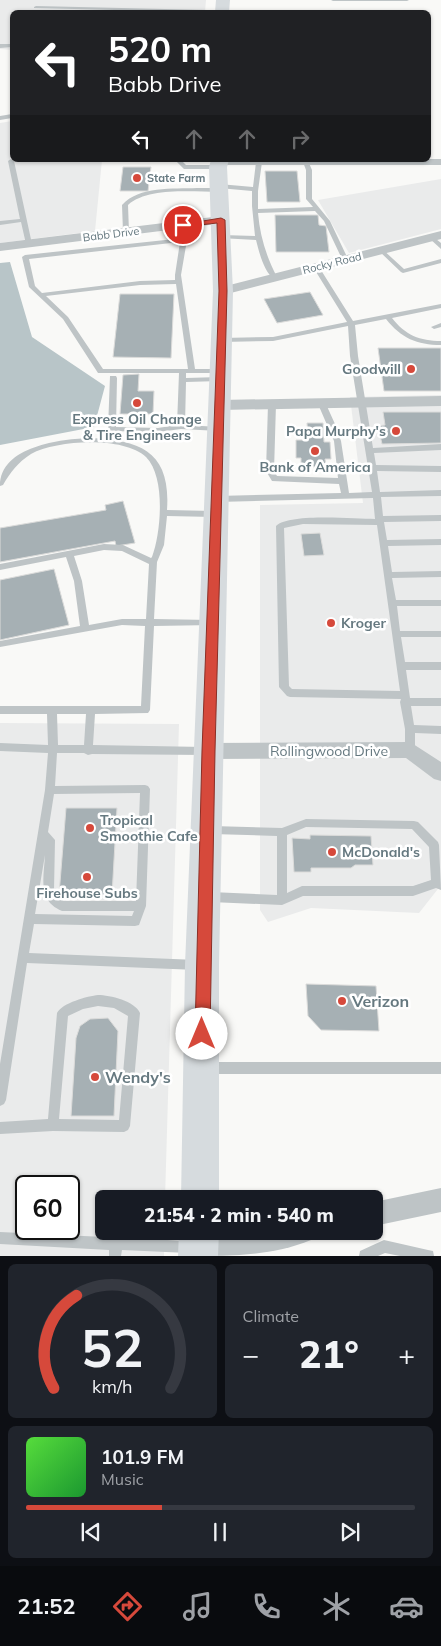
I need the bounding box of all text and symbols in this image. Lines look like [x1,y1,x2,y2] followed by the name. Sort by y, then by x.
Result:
[108,27,212,71] text: 520 m
[25,30,90,95] icon: left
[108,70,221,98] text: Babb Drive
[127,125,155,153] icon: left
[180,125,208,153] icon: ahead
[233,125,261,153] icon: ahead
[286,125,314,153] icon: right
[147,171,205,185] place label: State Farm
[131,172,143,184] marker: State Farm
[162,204,204,246] pin
[169,211,197,239] icon: arrive
[82,224,140,244] street label: Babb Drive
[301,249,363,277] street label: Rocky Road
[342,360,401,378] place label: Goodwill
[405,363,417,375] marker: Goodwill
[131,397,143,409] marker: Express Oil Change & Tire Engineers
[72,410,202,444] place label: Express Oil Change & Tire Engineers
[286,422,386,440] place label: Papa Murphy's
[390,425,402,437] marker: Papa Murphy's
[309,445,321,457] marker: Bank of America
[259,458,371,476] place label: Bank of America
[341,614,386,632] place label: Kroger
[325,617,337,629] marker: Kroger
[270,742,388,760] street label: Rollingwood Drive
[100,811,198,845] place label: Tropical Smoothie Cafe
[84,822,96,834] marker: Tropical Smoothie Cafe
[342,843,420,861] place label: McDonald's
[326,846,338,858] marker: McDonald's
[81,871,93,883] marker: Firehouse Subs
[36,884,138,902] place label: Firehouse Subs
[351,991,409,1011] place label: Verizon
[336,995,348,1007] marker: Verizon
[175,1007,227,1059] position arrow
[105,1067,171,1087] place label: Wendy's
[89,1071,101,1083] marker: Wendy's
[15,1175,80,1240] speed limit sign: 60
[144,1203,334,1227] text: 21:54 · 2 min · 540 m
[243,1306,299,1326] text: Climate
[81,1315,143,1380] text: 52
[299,1330,359,1378] text: 21°
[243,1337,259,1372] text: −
[398,1337,415,1372] text: +
[92,1375,132,1397] text: km/h
[101,1445,184,1469] text: 101.9 FM
[101,1469,144,1489] text: Music
[77,1518,105,1546] icon: previous
[206,1518,234,1546] icon: pause
[336,1518,364,1546] icon: next
[110,1589,145,1624] icon: directions
[180,1589,215,1624] icon: music
[249,1589,284,1624] icon: phone
[319,1589,354,1624] icon: climate
[389,1589,424,1624] icon: car
[17,1592,76,1620] text: 21:52

